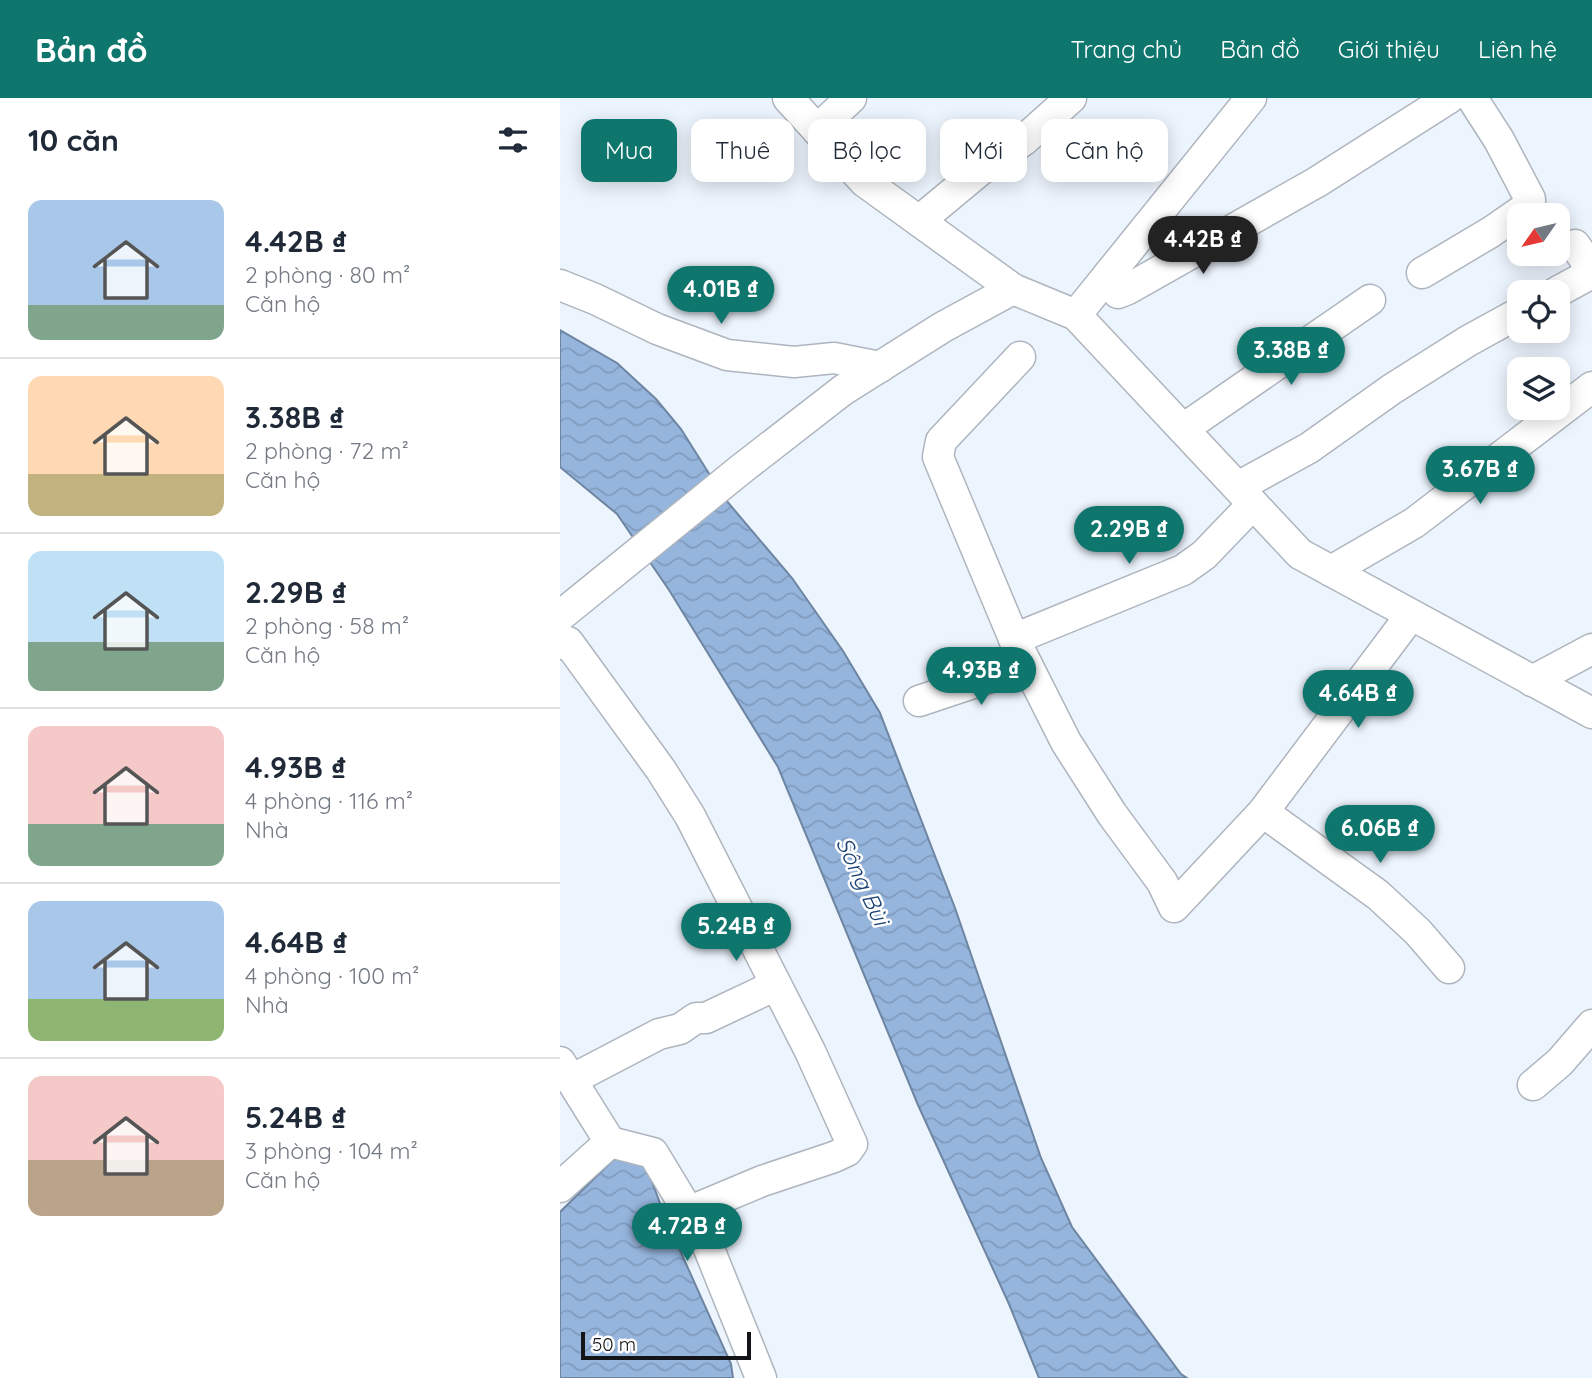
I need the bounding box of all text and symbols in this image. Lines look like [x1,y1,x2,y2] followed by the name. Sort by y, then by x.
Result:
[35,29,148,70] text: Bản đồ
[1070,34,1182,64] text: Trang chủ
[1220,34,1300,64] text: Bản đồ
[1338,34,1440,64] text: Giới thiệu
[1478,34,1557,64] text: Liên hệ
[581,119,677,182] chip: Mua
[691,119,794,182] chip: Thuê
[808,119,926,182] chip: Bộ lọc
[940,119,1027,182] chip: Mới
[1041,119,1168,182] chip: Căn hộ
[28,121,119,159] text: 10 căn
[494,121,532,159] icon: filters
[1507,203,1570,266] north arrow
[1507,203,1570,420] map controls
[1138,216,1268,276] pin: 4.42B ₫
[245,222,347,260] text: 4.42B ₫
[1164,224,1242,253] text: 4.42B ₫
[84,228,168,312] icon: home
[245,260,410,289] text: 2 phòng · 80 m²
[656,266,786,326] pin: 4.01B ₫
[683,274,759,303] text: 4.01B ₫
[1507,280,1570,343] button: locate
[245,289,321,318] text: Căn hộ
[1226,328,1356,387] pin: 3.38B ₫
[1253,335,1329,364] text: 3.38B ₫
[1507,357,1570,420] button: layers
[245,398,344,436] text: 3.38B ₫
[84,404,168,488] icon: home
[245,436,409,465] text: 2 phòng · 72 m²
[1415,446,1545,506] pin: 3.67B ₫
[1442,454,1518,483] text: 3.67B ₫
[245,465,321,494] text: Căn hộ
[1064,506,1194,566] pin: 2.29B ₫
[1090,514,1168,543] text: 2.29B ₫
[245,573,347,611] text: 2.29B ₫
[84,579,168,663] icon: home
[245,611,409,640] text: 2 phòng · 58 m²
[245,640,321,669] text: Căn hộ
[916,648,1046,707] pin: 4.93B ₫
[942,655,1020,684] text: 4.93B ₫
[1293,670,1423,730] pin: 4.64B ₫
[1319,678,1397,707] text: 4.64B ₫
[245,748,346,786] text: 4.93B ₫
[84,754,168,838] icon: home
[245,786,413,815] text: 4 phòng · 116 m²
[1315,806,1445,865] pin: 6.06B ₫
[1341,813,1419,842] text: 6.06B ₫
[245,815,289,844] text: Nhà
[830,832,897,932] water label: Sông Bùi
[671,904,801,963] pin: 5.24B ₫
[697,911,775,940] text: 5.24B ₫
[245,923,347,961] text: 4.64B ₫
[84,929,168,1013] icon: home
[245,961,419,990] text: 4 phòng · 100 m²
[245,990,289,1019] text: Nhà
[245,1098,346,1136] text: 5.24B ₫
[84,1104,168,1188] icon: home
[245,1136,418,1165] text: 3 phòng · 104 m²
[245,1165,321,1194] text: Căn hộ
[622,1204,752,1263] pin: 4.72B ₫
[648,1211,726,1240] text: 4.72B ₫
[581,1329,751,1361] scale bar
[592,1332,636,1356] text: 50 m

